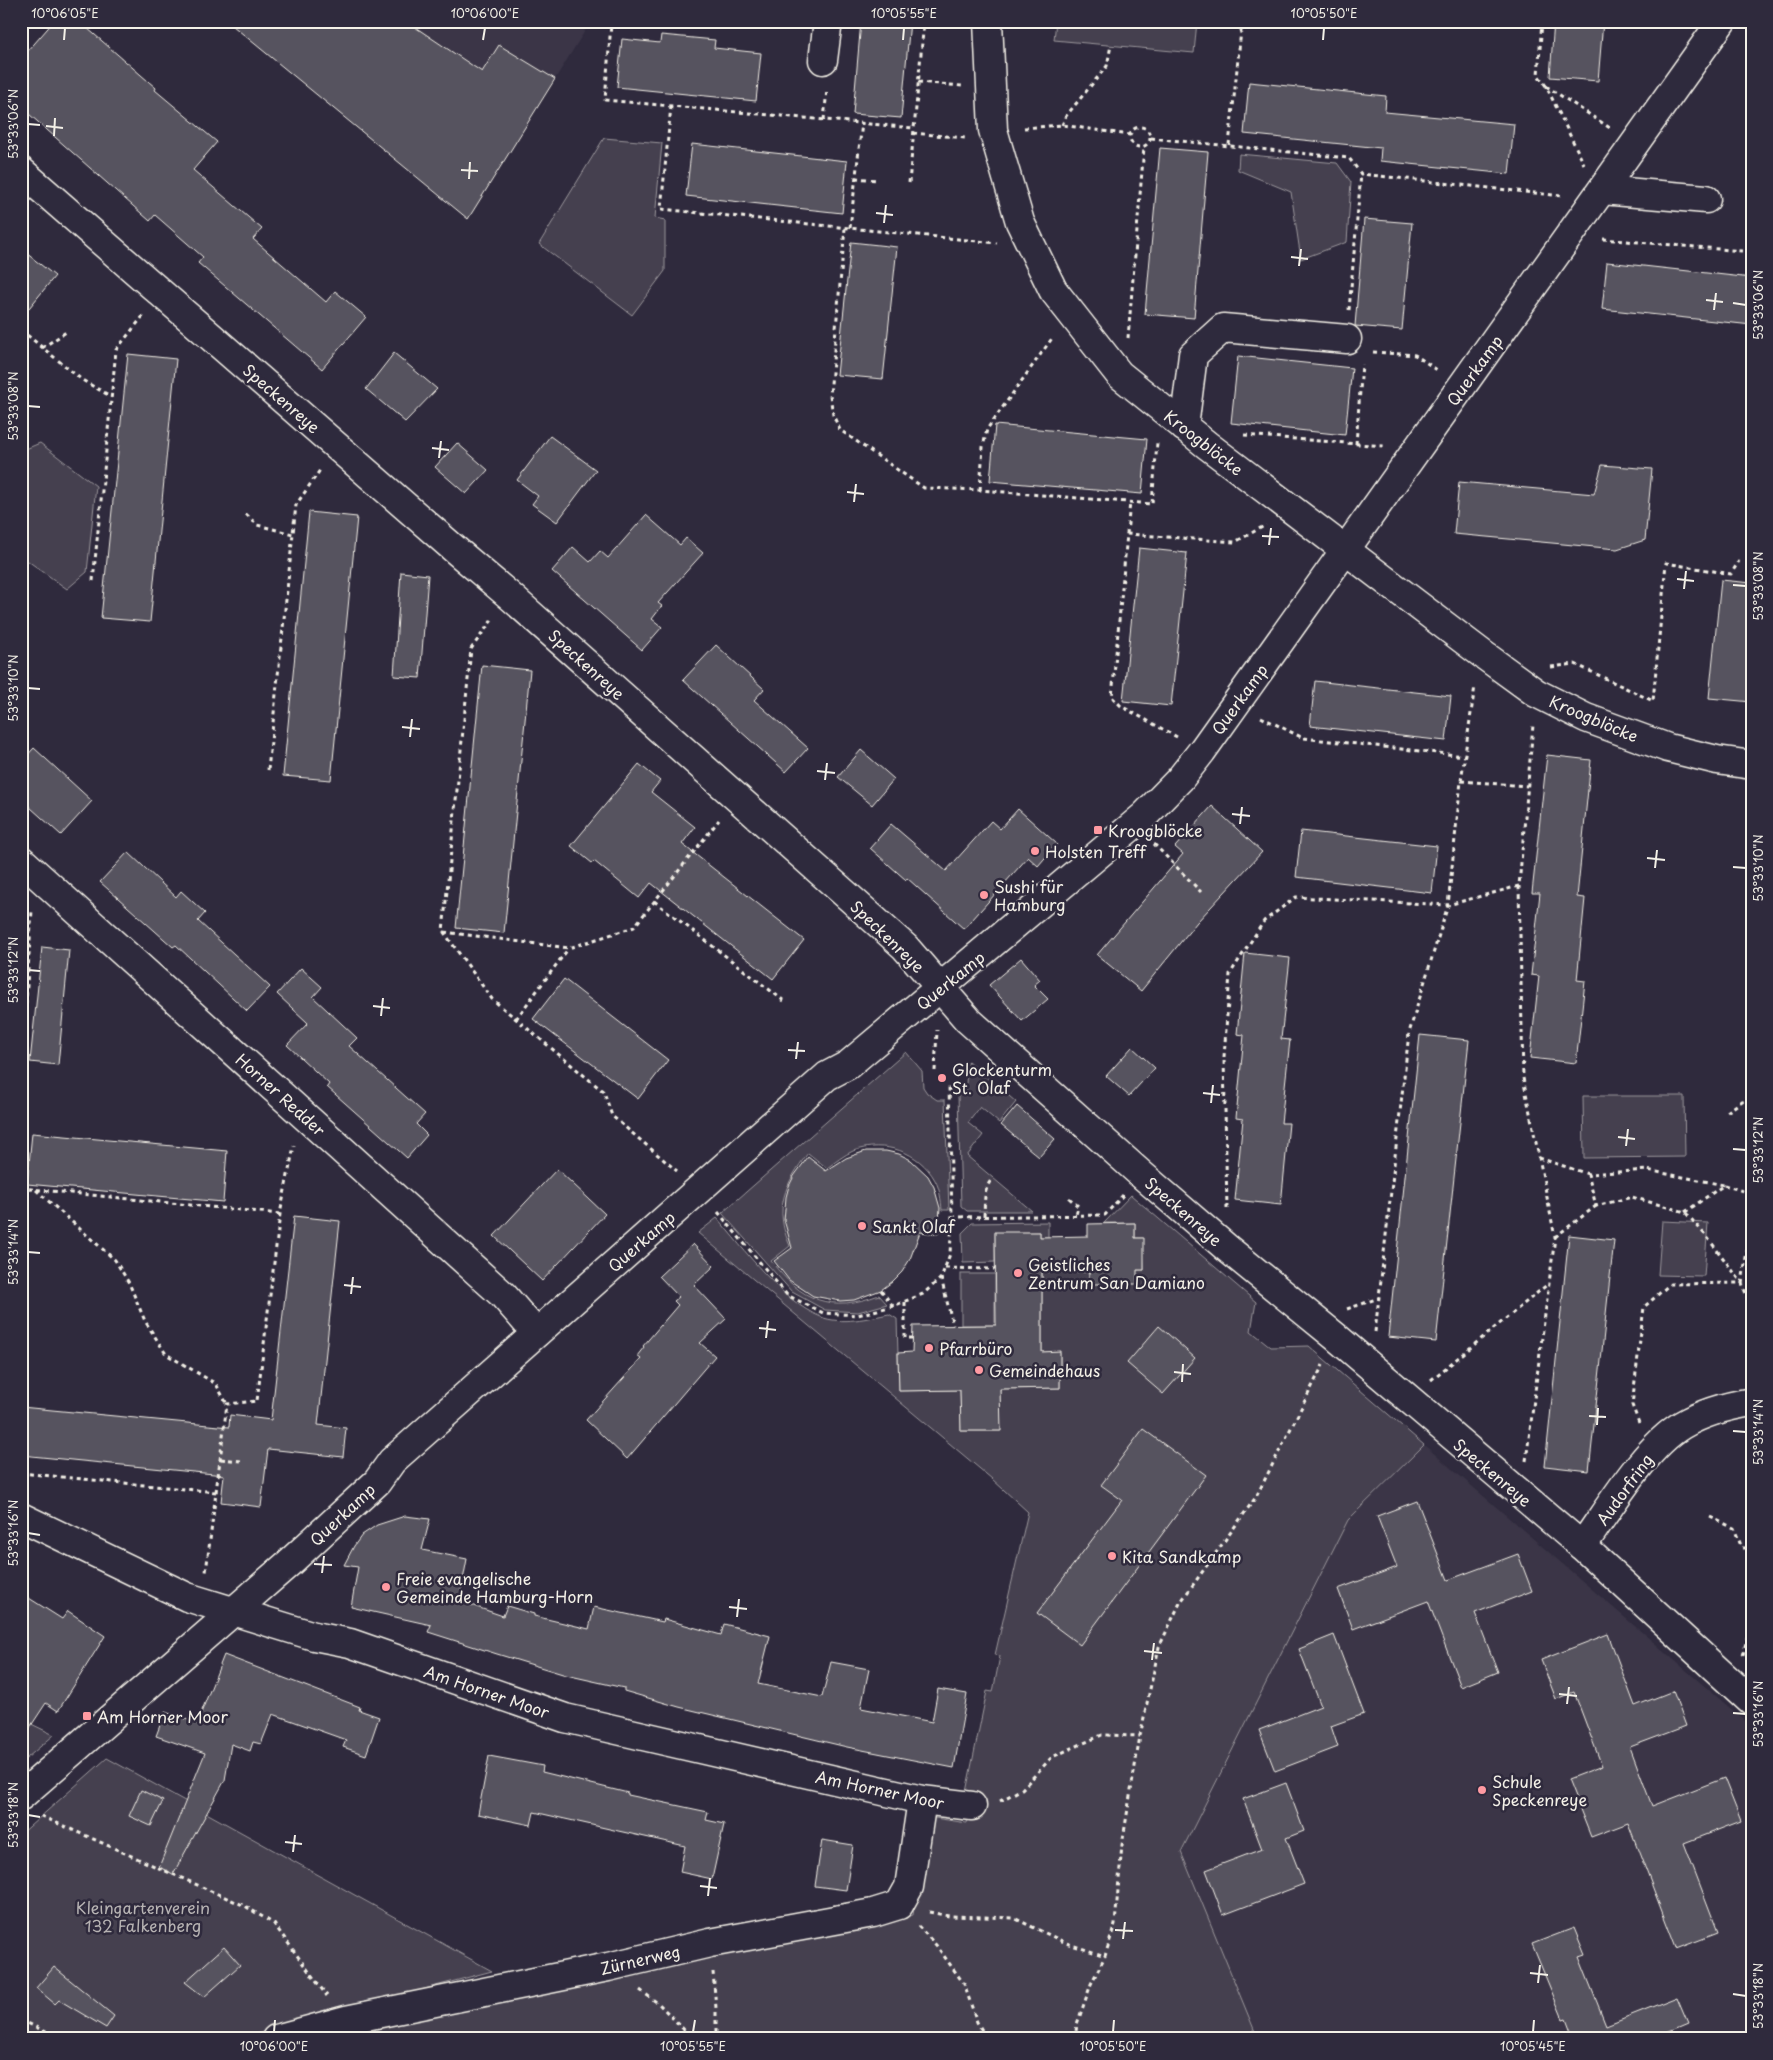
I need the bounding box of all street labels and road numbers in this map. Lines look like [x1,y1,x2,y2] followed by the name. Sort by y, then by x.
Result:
[1440,330,1508,410] street label: Querkamp
[238,358,326,438] street label: Speckenreye
[1159,403,1249,481] street label: Kroogblöcke
[544,623,631,705] street label: Speckenreye
[1205,659,1273,739] street label: Querkamp
[1546,688,1642,748] street label: Kroogblöcke
[845,894,931,978] street label: Speckenreye
[911,945,990,1015] street label: Querkamp
[231,1047,332,1141] street label: Horner Redder
[1140,1171,1228,1251] street label: Speckenreye
[602,1205,680,1277] street label: Querkamp
[1449,1432,1537,1512] street label: Speckenreye
[1590,1448,1658,1530] street label: Audorfring
[304,1477,380,1551] street label: Querkamp
[421,1658,553,1724] street label: Am Horner Moor
[814,1764,947,1814] street label: Am Horner Moor
[598,1938,682,1980] street label: Zürnerweg

